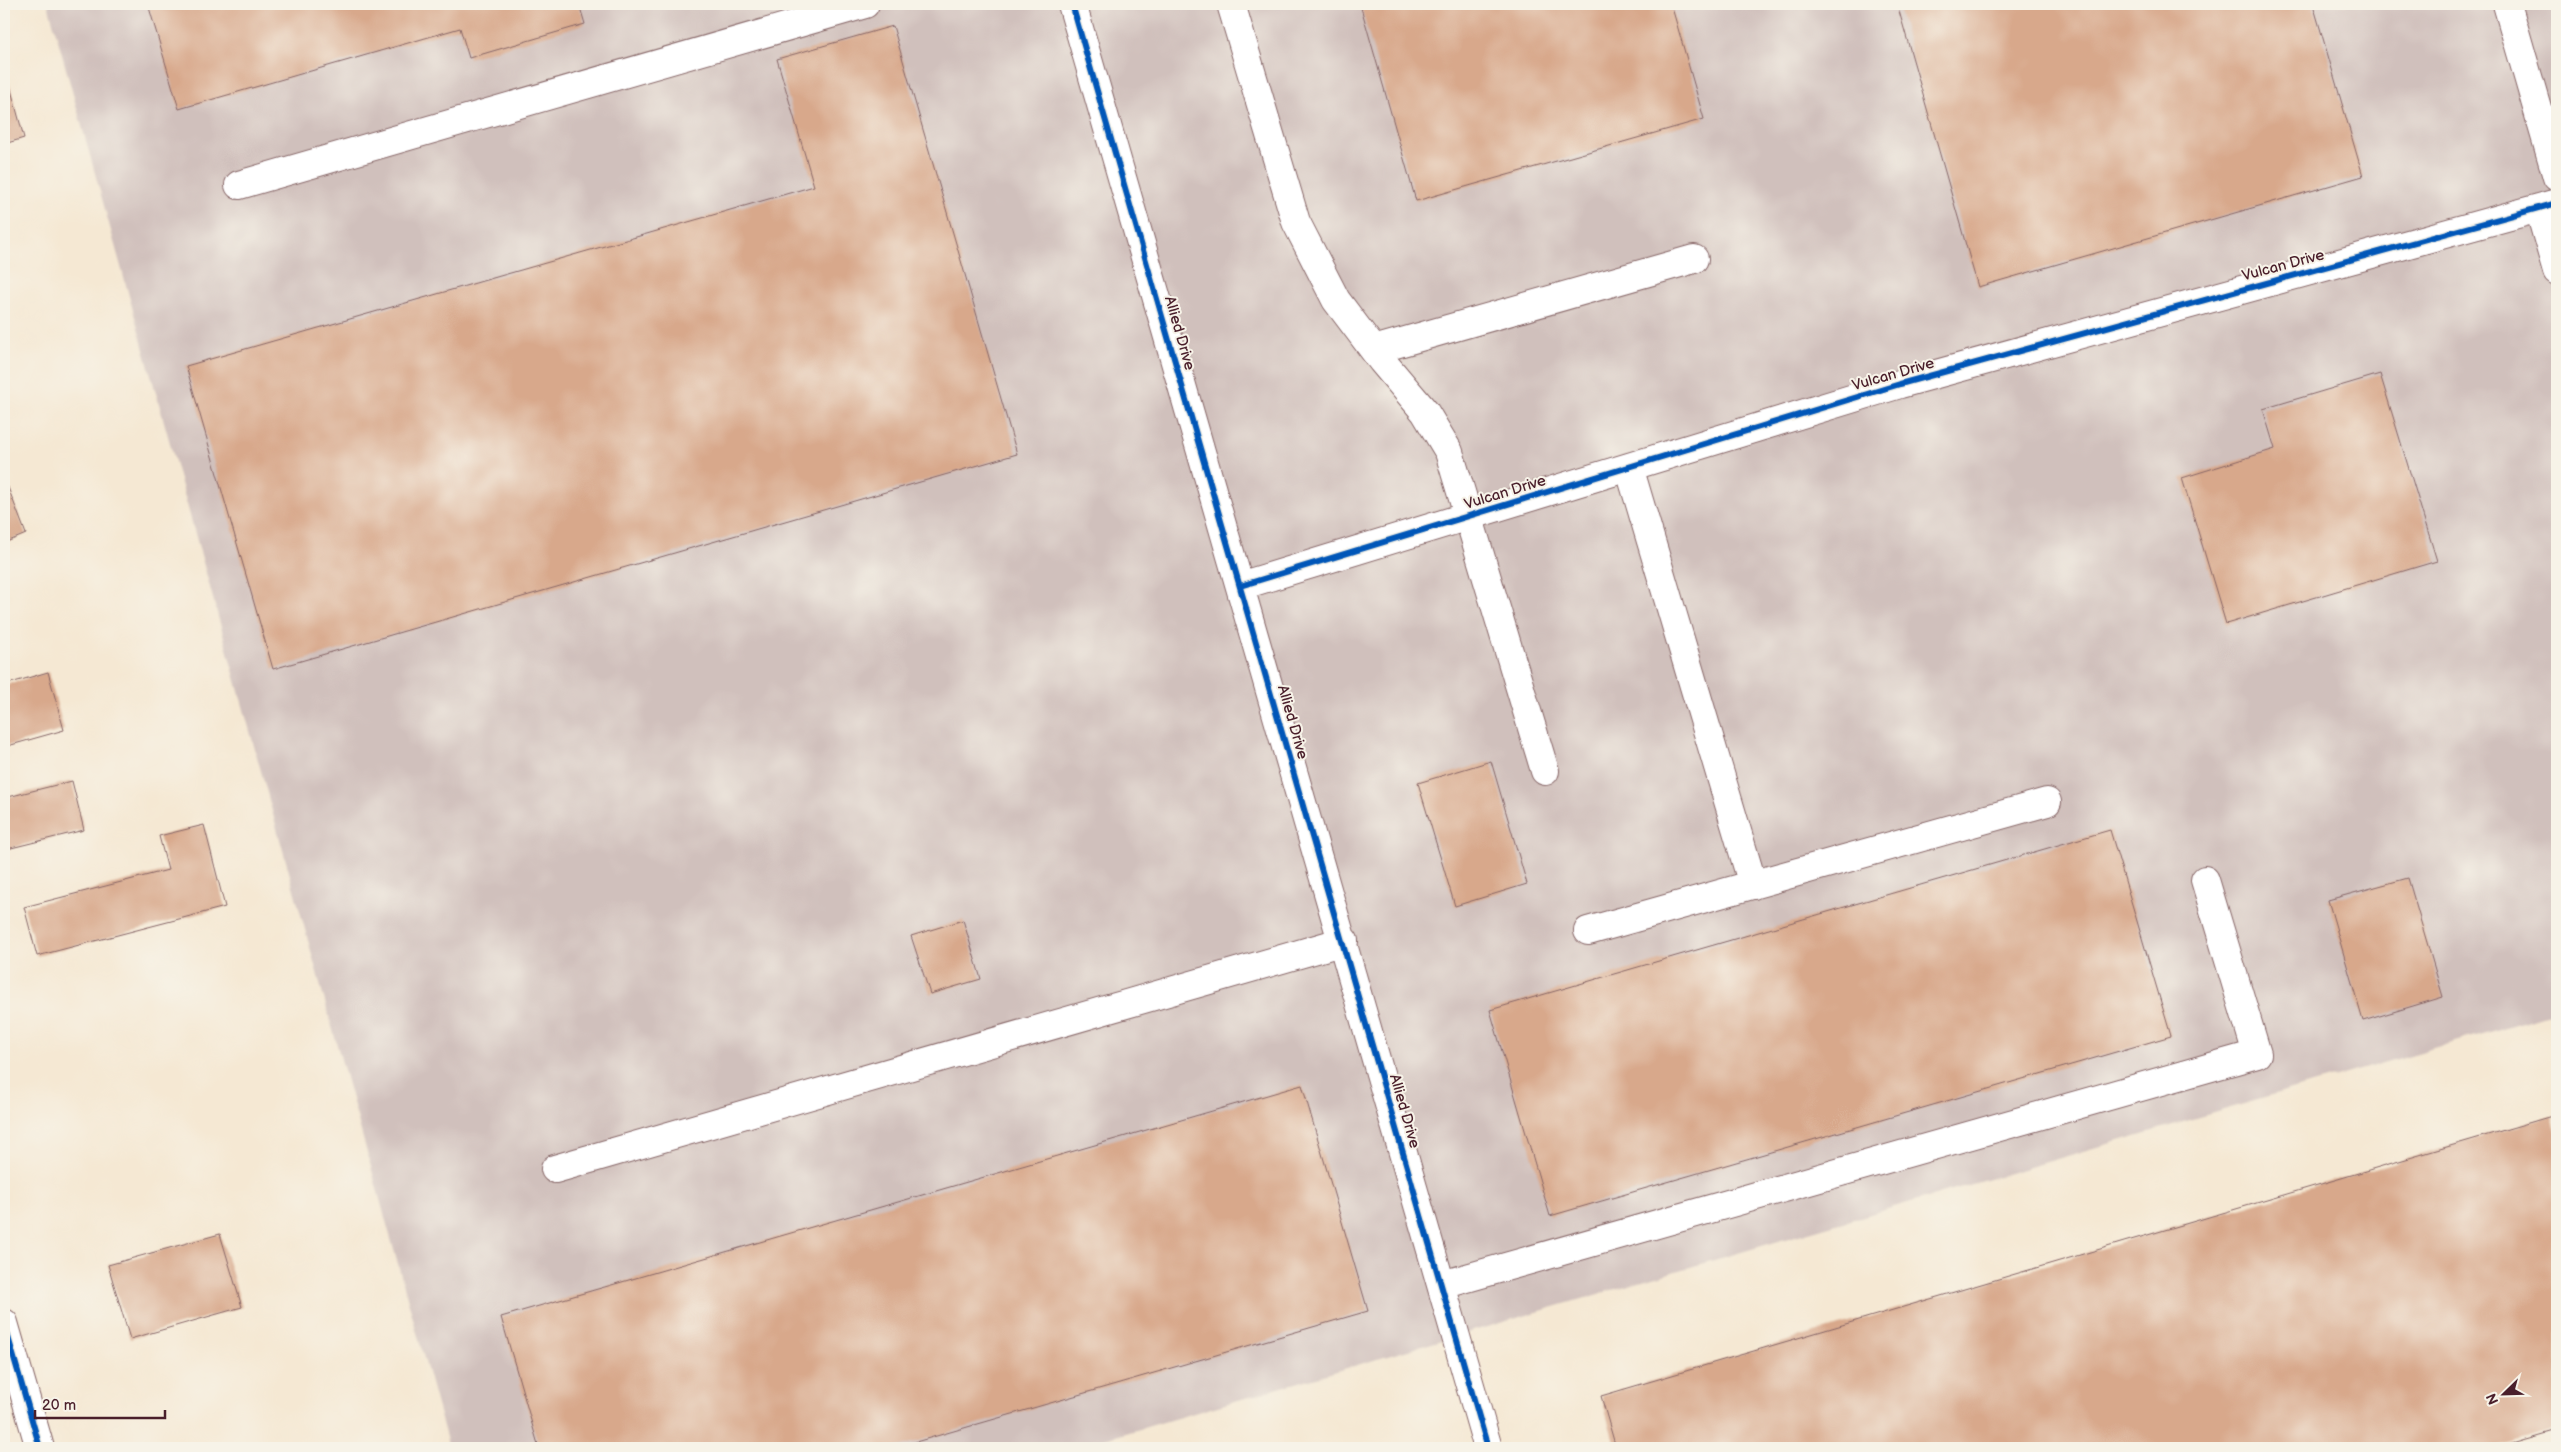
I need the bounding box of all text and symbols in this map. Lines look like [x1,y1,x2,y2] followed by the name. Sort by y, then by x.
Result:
[2240,245,2326,286] street label: Vulcan Drive
[1160,294,1199,372] street label: Allied Drive
[1850,354,1936,395] street label: Vulcan Drive
[1462,471,1548,514] street label: Vulcan Drive
[1273,683,1312,761] street label: Allied Drive
[1385,1072,1424,1150] street label: Allied Drive
[2478,1370,2528,1420] north arrow
[35,1387,165,1419] scale bar
[2483,1391,2502,1407] text: N
[42,1396,76,1415] text: 20 m

